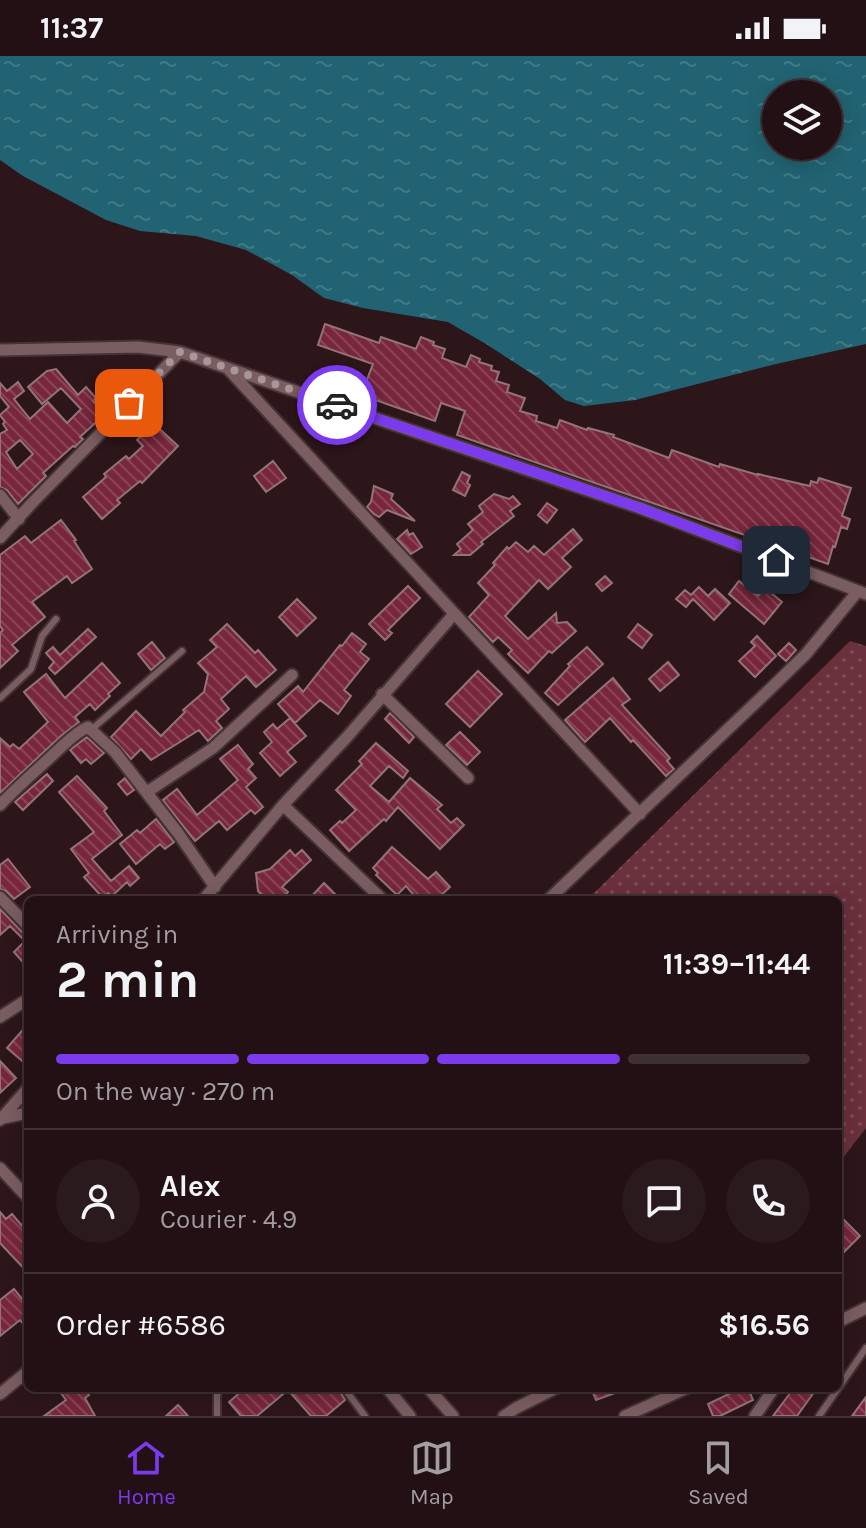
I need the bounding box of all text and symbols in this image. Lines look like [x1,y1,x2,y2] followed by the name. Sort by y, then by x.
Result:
[40,10,103,46] text: 11:37
[762,80,842,160] map controls
[762,80,842,160] button: layers
[297,365,377,445] courier
[95,369,163,437] pin
[107,381,151,425] icon: bag
[315,383,359,427] icon: car
[742,526,810,594] pin
[754,538,798,582] icon: home
[56,919,178,950] text: Arriving in
[663,946,810,982] text: 11:39–11:44
[56,949,199,1010] text: 2 min
[56,1076,275,1107] text: On the way · 270 m
[56,1159,140,1243] button: person
[622,1159,706,1243] button: chat
[726,1159,810,1243] button: phone
[160,1168,220,1204] text: Alex
[160,1204,297,1235] text: Courier · 4.9
[56,1307,226,1343] text: Order #6586
[718,1307,810,1343] text: $16.56
[117,1436,176,1510] tab: Home
[410,1436,454,1510] tab: Map
[688,1436,749,1510] tab: Saved

